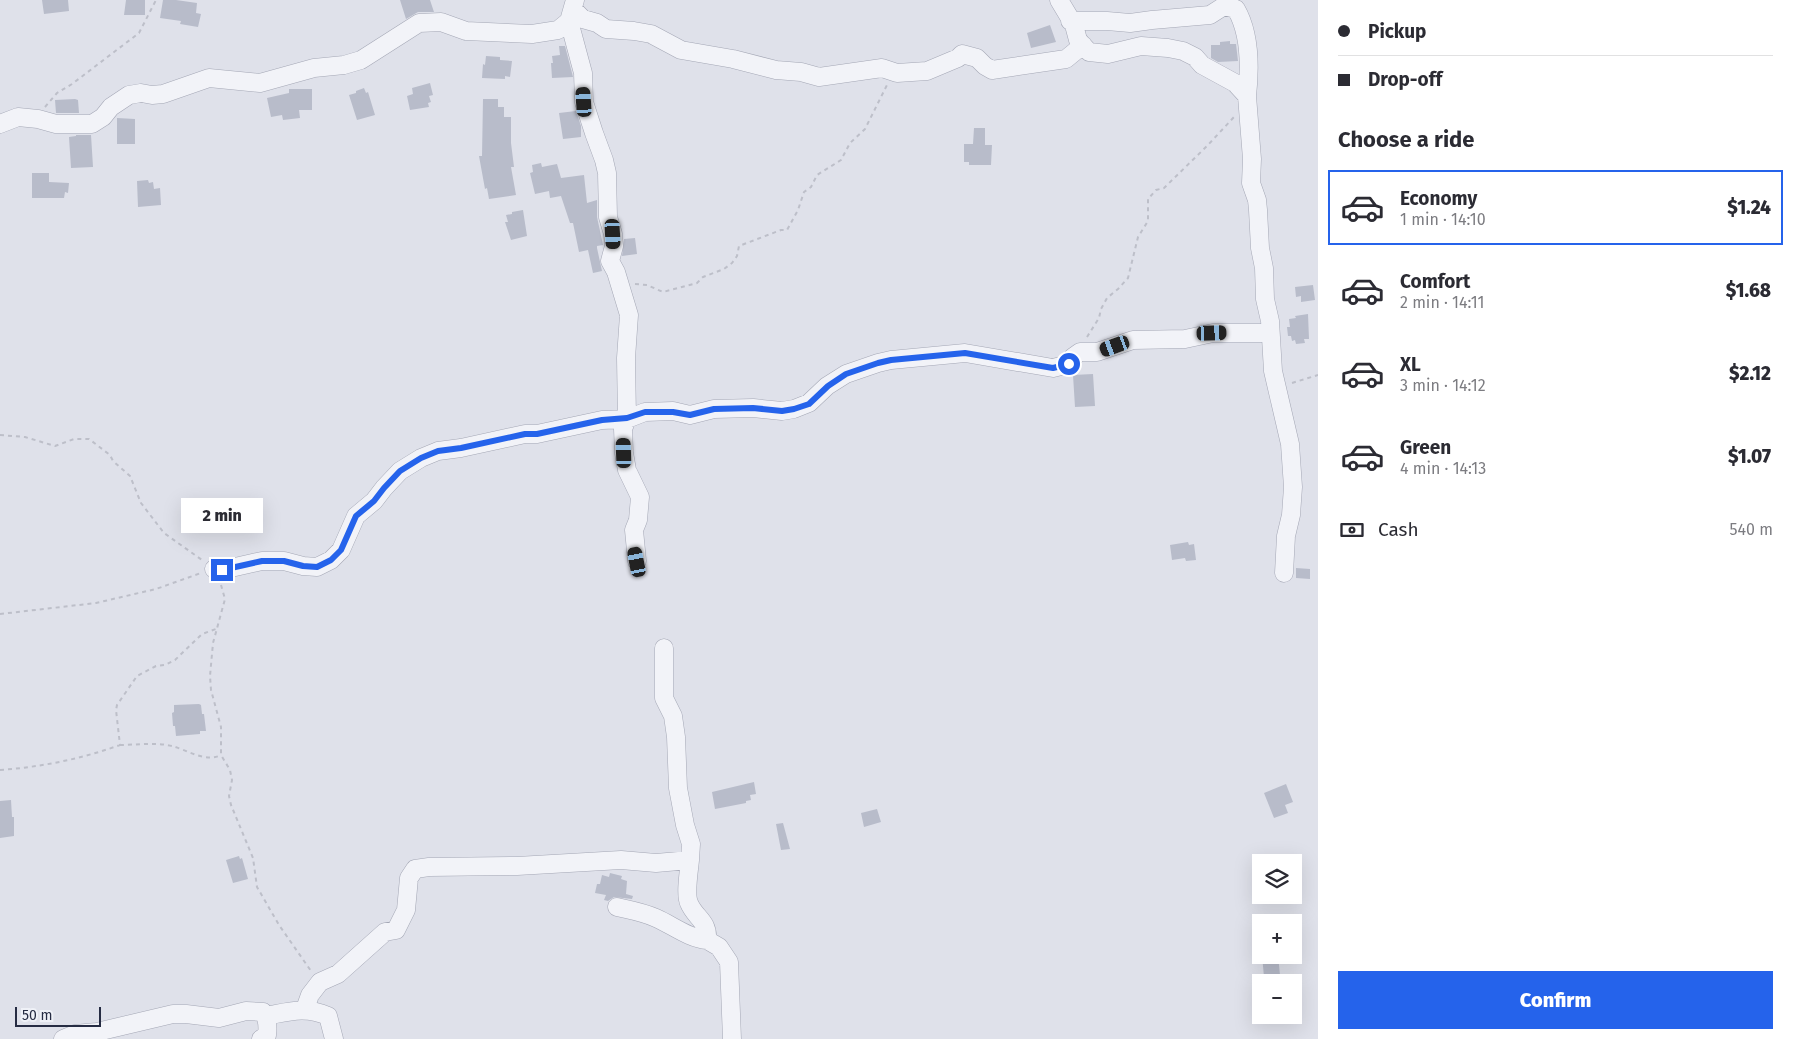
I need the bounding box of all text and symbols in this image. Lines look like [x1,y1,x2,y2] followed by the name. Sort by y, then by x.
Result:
[1368,20,1426,43] text: Pickup
[1368,68,1442,91] text: Drop-off
[575,87,592,117] car
[1338,126,1474,153] text: Choose a ride
[1340,185,1385,230] icon: car
[1400,187,1477,210] text: Economy
[1727,196,1771,219] text: $1.24
[1400,210,1486,229] text: 1 min · 14:10
[604,219,621,249] car
[1340,268,1385,313] icon: car
[1400,270,1470,293] text: Comfort
[1726,279,1771,302] text: $1.68
[1400,293,1484,312] text: 2 min · 14:11
[1196,325,1227,341] car
[1098,334,1131,358] car
[1340,351,1385,396] icon: car
[1058,353,1080,375] route start
[1400,353,1421,376] text: XL
[1729,362,1771,385] text: $2.12
[1400,376,1486,395] text: 3 min · 14:12
[1340,434,1385,479] icon: car
[1400,436,1451,459] text: Green
[615,438,632,468] car
[1728,445,1771,468] text: $1.07
[1400,459,1486,478] text: 4 min · 14:13
[181,498,263,532] callout: 2 min
[202,506,242,525] text: 2 min
[1338,516,1366,544] icon: cash
[1378,518,1419,541] text: Cash
[1730,520,1773,539] text: 540 m
[626,546,647,578] car
[211,559,233,581] route end
[1252,854,1302,1024] map controls
[1252,854,1302,904] button: layers
[1252,914,1302,964] button: +
[1338,971,1773,1029] button: Confirm
[1252,974,1302,1024] button: −
[15,1004,101,1027] scale bar
[22,1007,53,1024] text: 50 m

